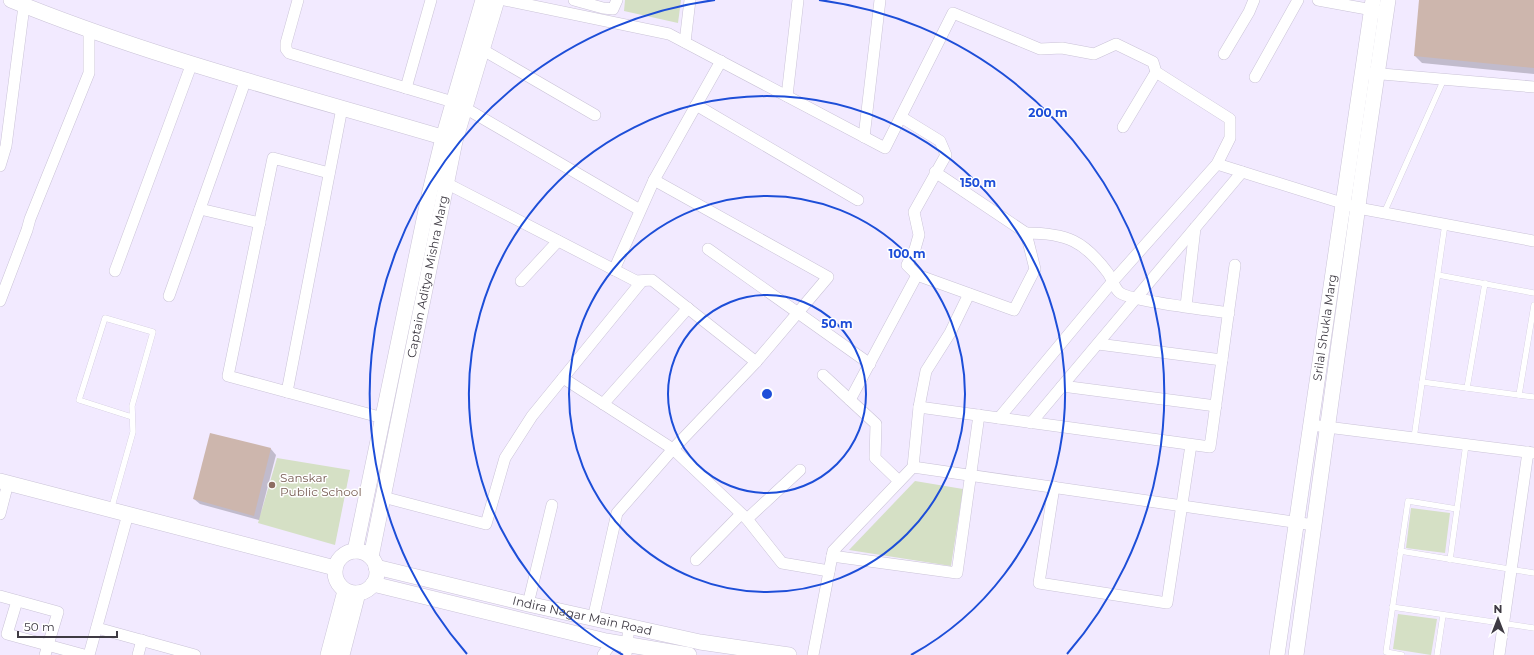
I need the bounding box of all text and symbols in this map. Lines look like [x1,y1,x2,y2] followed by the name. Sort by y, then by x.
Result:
[1028,105,1068,120] text: 200 m
[960,175,996,190] text: 150 m
[403,194,451,359] street label: Captain Aditya Mishra Marg
[889,246,925,261] text: 100 m
[1309,273,1340,382] street label: Srilal Shukla Marg
[821,316,853,331] text: 50 m
[760,387,774,401] centre of rings
[280,470,362,499] place label: Sanskar Public School
[267,480,277,490] marker: Sanskar Public School
[511,593,653,638] street label: Indira Nagar Main Road
[1478,599,1518,639] north arrow
[1494,602,1502,616] text: N
[18,613,117,639] scale bar
[24,619,55,634] text: 50 m

